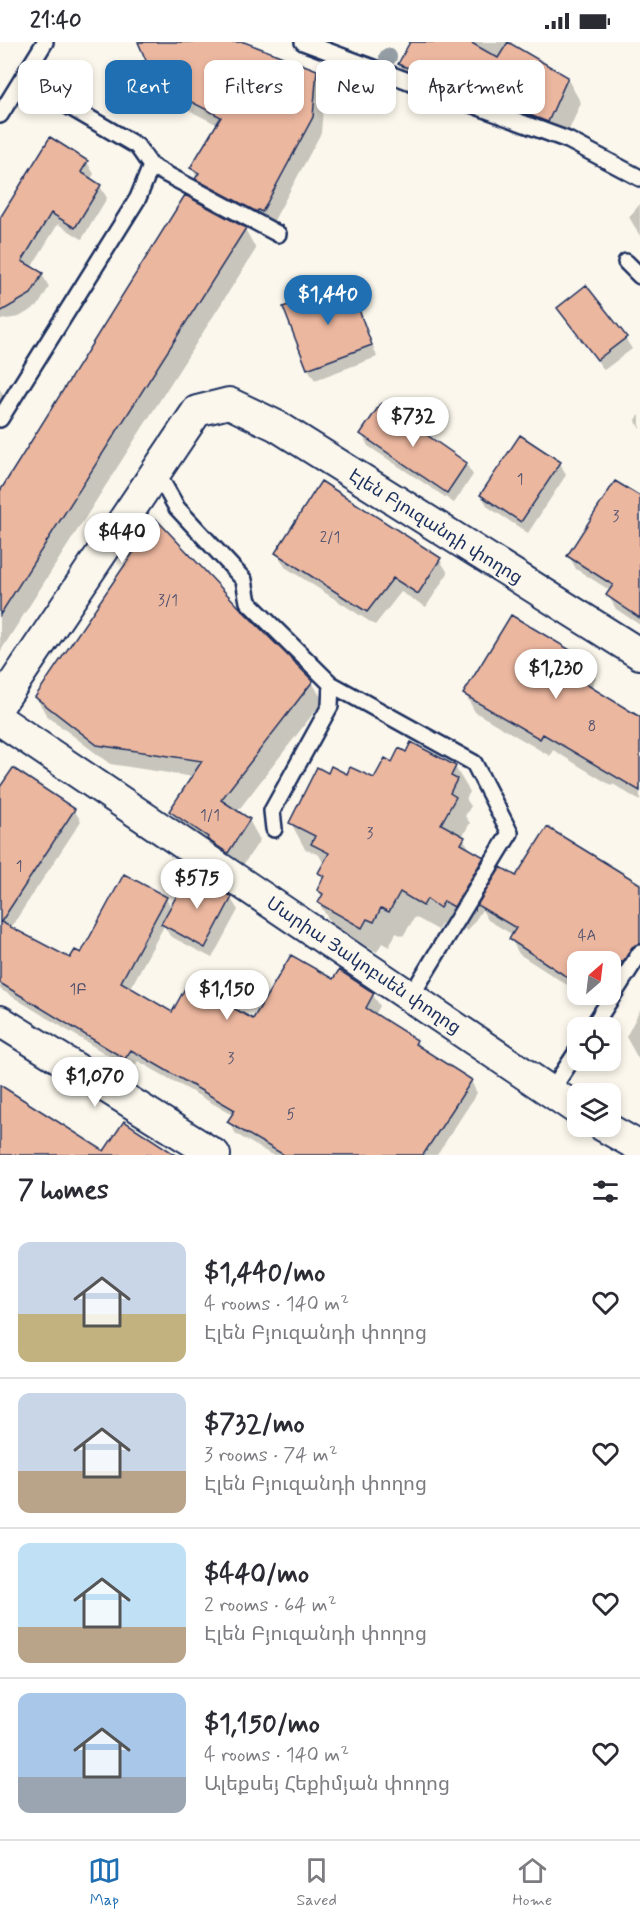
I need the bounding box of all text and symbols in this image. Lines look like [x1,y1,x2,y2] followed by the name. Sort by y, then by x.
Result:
[30,7,82,35] text: 21:40
[18,60,93,114] chip: Buy
[105,60,192,114] chip: Rent
[204,60,304,114] chip: Filters
[316,60,396,114] chip: New
[408,60,545,114] chip: Apartment
[279,275,377,326] pin: $1,440
[298,281,358,308] text: $1,440
[377,397,449,448] pin: $732
[391,403,435,430] text: $732
[344,463,527,590] street label: Էլեն Բյուզանդի փողոց
[517,470,523,490] house number: 1
[613,507,620,527] house number: 3
[86,513,158,564] pin: $440
[98,519,146,546] text: $440
[320,528,340,548] house number: 2/1
[158,591,178,611] house number: 3/1
[507,649,605,700] pin: $1,230
[529,655,583,682] text: $1,230
[588,717,596,737] house number: 8
[200,806,220,826] house number: 1/1
[367,824,374,844] house number: 3
[16,857,22,877] house number: 1
[161,859,233,910] pin: $575
[175,865,219,892] text: $575
[261,892,465,1040] street label: Մարիա Յակոբսեն փողոց
[578,926,596,946] house number: 4A
[567,951,621,1005] north arrow
[567,951,621,1137] map controls
[178,970,276,1021] pin: $1,150
[199,976,255,1003] text: $1,150
[69,980,87,1000] house number: 1Բ
[567,1017,621,1071] button: locate
[228,1049,235,1069] house number: 3
[46,1057,144,1108] pin: $1,070
[66,1063,124,1090] text: $1,070
[567,1083,621,1137] button: layers
[286,1105,296,1125] house number: 5
[18,1174,109,1208] text: 7 homes
[589,1175,622,1208] icon: filters
[204,1257,325,1291] text: $1,440/mo
[66,1266,138,1338] icon: home
[589,1286,622,1319] icon: heart
[204,1291,349,1318] text: 4 rooms · 140 m²
[204,1320,427,1347] text: Էլեն Բյուզանդի փողոց
[204,1408,305,1442] text: $732/mo
[66,1417,138,1489] icon: home
[589,1437,622,1470] icon: heart
[204,1442,338,1469] text: 3 rooms · 74 m²
[204,1471,427,1498] text: Էլեն Բյուզանդի փողոց
[204,1558,309,1592] text: $440/mo
[66,1567,138,1639] icon: home
[589,1587,622,1620] icon: heart
[204,1592,337,1619] text: 2 rooms · 64 m²
[204,1621,427,1648] text: Էլեն Բյուզանդի փողոց
[204,1708,320,1742] text: $1,150/mo
[66,1717,138,1789] icon: home
[589,1737,622,1770] icon: heart
[204,1742,349,1769] text: 4 rooms · 140 m²
[204,1771,450,1798] text: Ալեքսեյ Հեքիմյան փողոց
[88,1854,121,1911] tab: Map
[296,1854,337,1911] tab: Saved
[512,1854,552,1911] tab: Home

